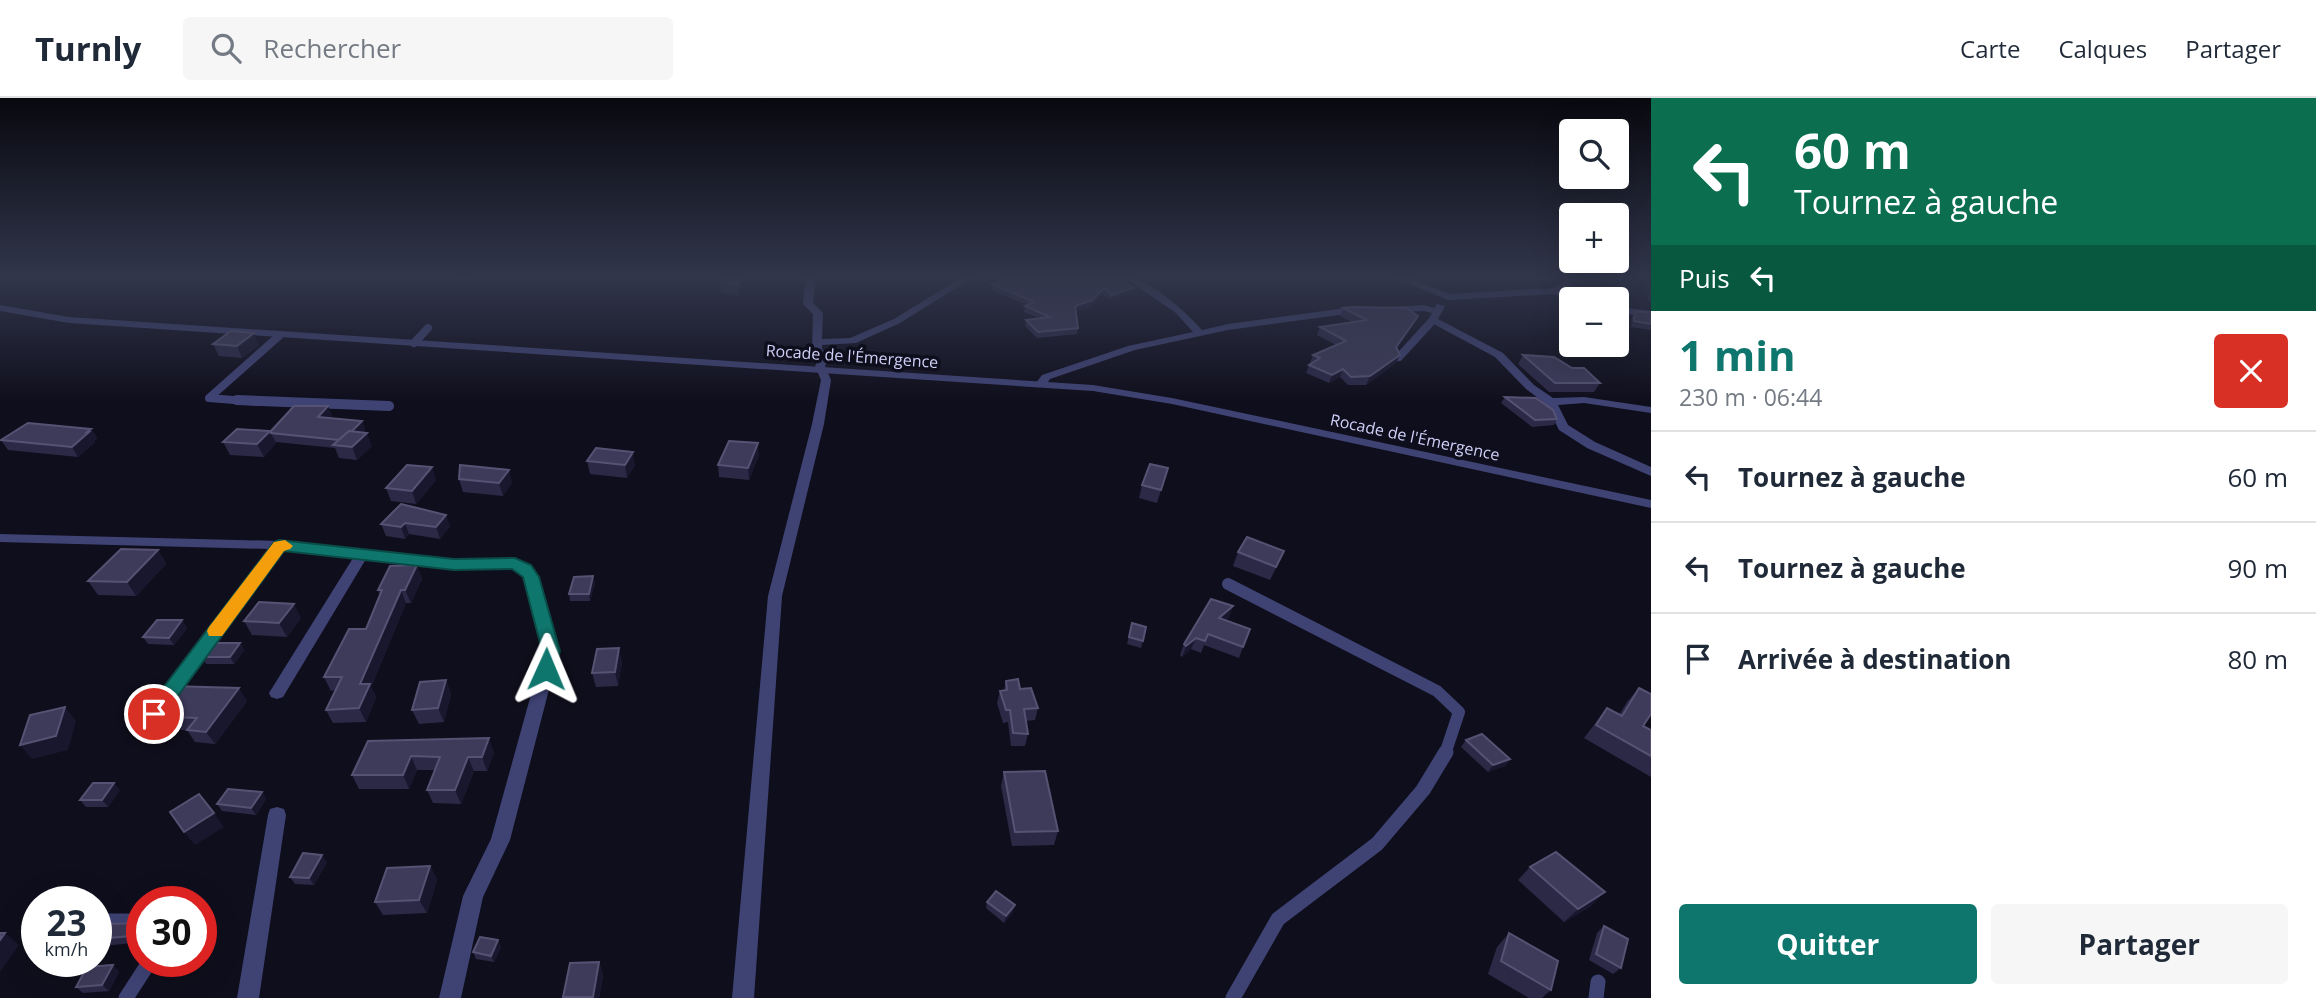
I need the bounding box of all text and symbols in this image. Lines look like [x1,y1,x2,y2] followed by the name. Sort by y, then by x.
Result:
[183,17,673,80] search box
[35,26,141,71] text: Turnly
[207,29,245,67] icon: search
[263,30,401,66] text: Rechercher
[1960,32,2020,65] text: Carte
[2058,32,2147,65] text: Calques
[2185,32,2281,65] text: Partager
[1794,117,1911,183] text: 60 m
[1559,119,1629,357] map controls
[1559,119,1629,189] button: search
[1679,126,1770,217] icon: left
[1794,180,2058,223] text: Tournez à gauche
[1559,203,1629,273] button: +
[1744,259,1782,297] icon: left
[1679,260,1730,296] text: Puis
[1559,287,1629,357] button: −
[1679,326,1796,383] text: 1 min
[2214,334,2288,408] button: close
[765,339,939,373] street label: Rocade de l'Émergence
[1679,381,1822,413] text: 230 m · 06:44
[1328,408,1502,466] street label: Rocade de l'Émergence
[1679,458,1717,496] icon: left
[1738,459,1966,495] text: Tournez à gauche
[2227,459,2288,495] text: 60 m
[1679,549,1717,587] icon: left
[1738,550,1966,586] text: Tournez à gauche
[2227,550,2288,586] text: 90 m
[509,632,583,706] position arrow
[1679,640,1717,678] icon: arrive
[1738,641,2011,677] text: Arrivée à destination
[2227,641,2288,677] text: 80 m
[124,684,184,744] pin
[135,695,173,733] icon: arrive
[126,886,217,977] speed limit sign: 30
[46,899,87,946] text: 23
[1679,904,1977,984] button: Quitter
[1991,904,2288,984] button: Partager
[45,937,88,961] text: km/h

